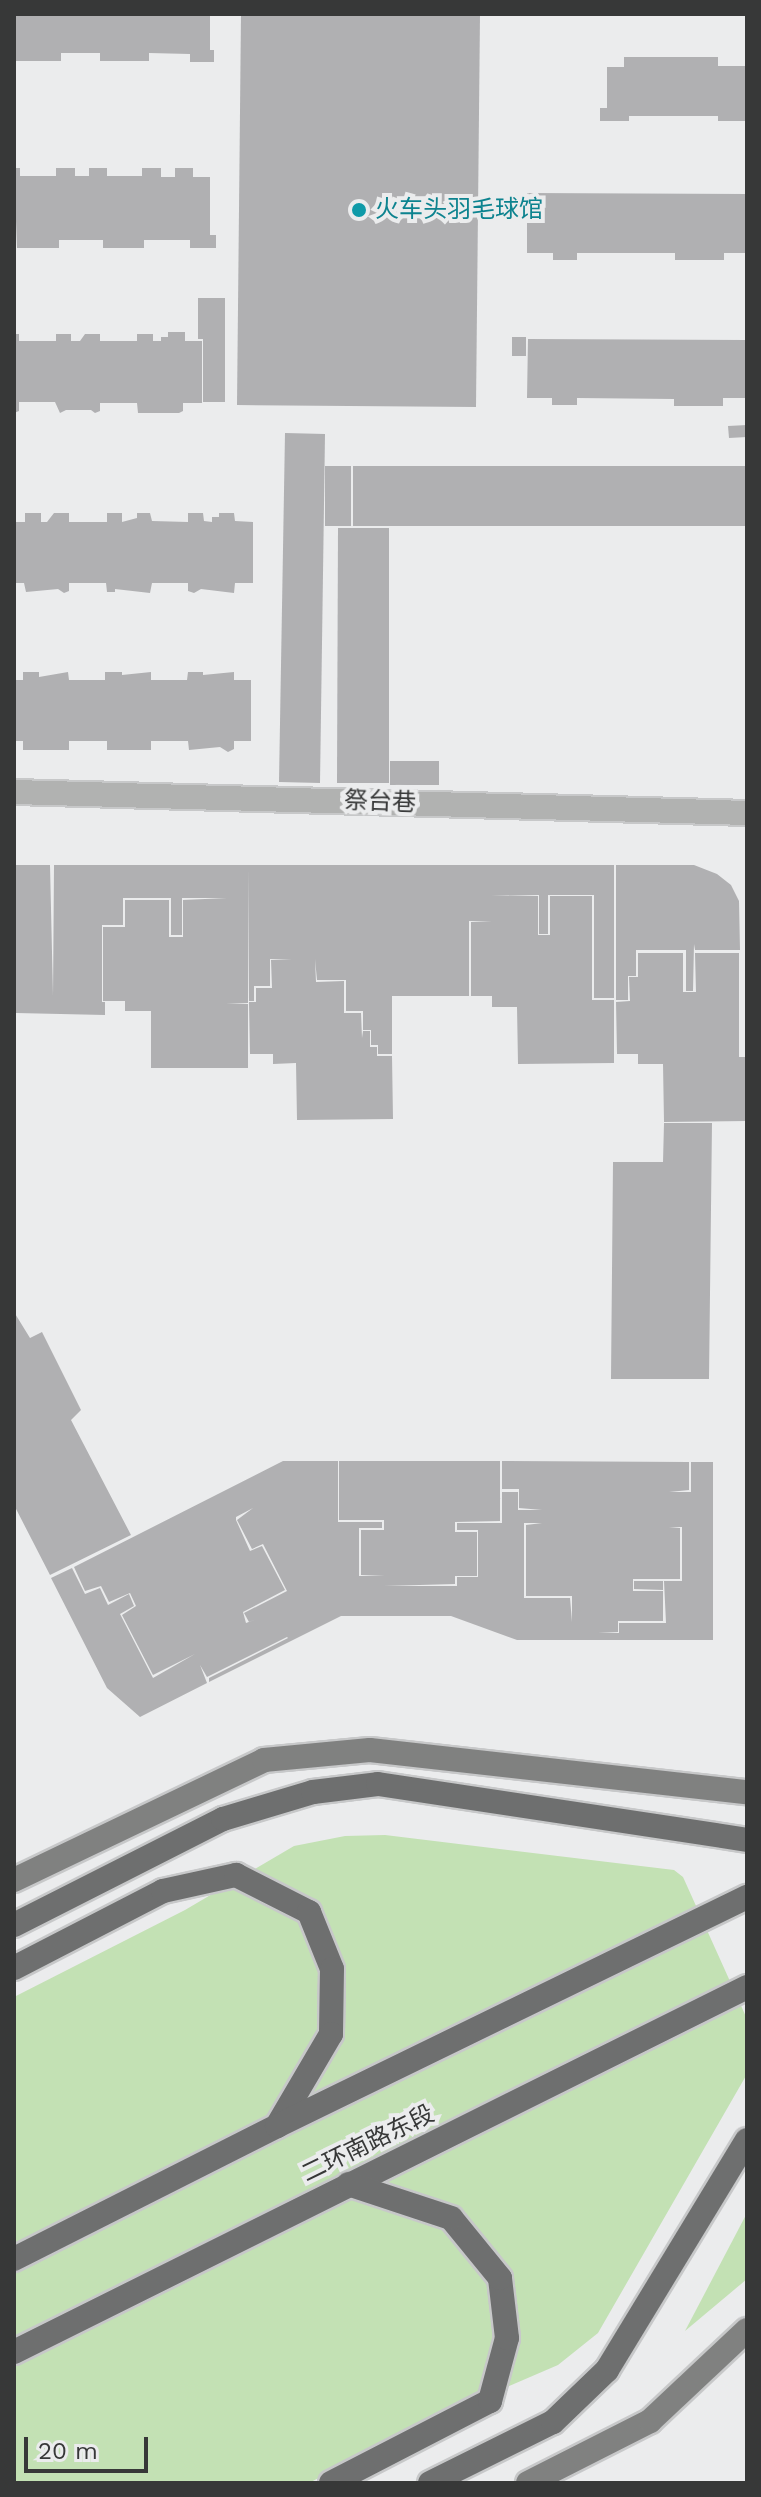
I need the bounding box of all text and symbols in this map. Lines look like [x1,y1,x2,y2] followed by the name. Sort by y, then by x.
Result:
[375,196,543,224] place label: 火车头羽毛球馆
[350,201,368,219] marker: 火车头羽毛球馆
[344,786,416,818] street label: 祭台巷
[297,2099,439,2189] street label: 二环南路东段
[28,2421,152,2471] scale bar
[38,2437,98,2465] text: 20 m

